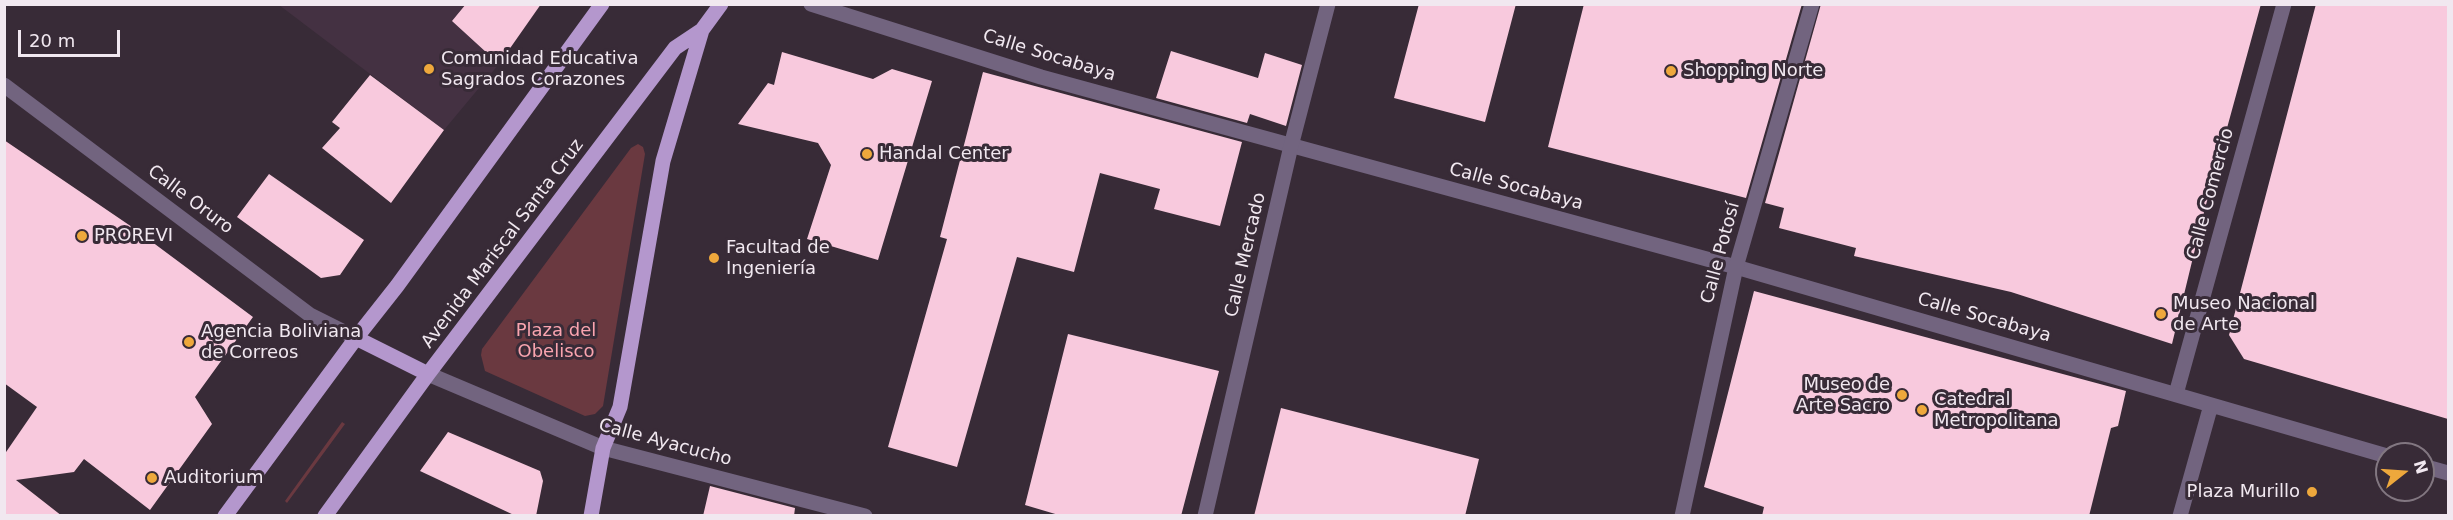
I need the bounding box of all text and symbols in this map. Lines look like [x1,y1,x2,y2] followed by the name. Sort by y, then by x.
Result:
[21,18,123,56] scale bar
[980,26,1118,86] street label: Calle Socabaya
[29,30,75,51] text: 20 m
[441,48,638,90] place label: Comunidad Educativa Sagrados Corazones
[1683,60,1823,82] place label: Shopping Norte
[422,62,436,76] marker: Comunidad Educativa Sagrados Corazones
[1664,64,1678,78] marker: Shopping Norte
[2183,126,2239,262] street label: Calle Comercio
[417,135,589,353] street label: Avenida Mariscal Santa Cruz
[879,143,1009,165] place label: Handal Center
[860,147,874,161] marker: Handal Center
[1447,159,1585,215] street label: Calle Socabaya
[143,161,237,239] street label: Calle Oruro
[1221,191,1271,319] street label: Calle Mercado
[1697,200,1745,306] street label: Calle Potosí
[94,225,173,247] place label: PROREVI
[75,229,89,243] marker: PROREVI
[726,237,830,280] place label: Facultad de Ingeniería
[707,251,721,265] marker: Facultad de Ingeniería
[1915,289,2053,347] street label: Calle Socabaya
[2173,293,2315,336] place label: Museo Nacional de Arte
[2154,307,2168,321] marker: Museo Nacional de Arte
[516,320,596,362] park label: Plaza del Obelisco
[201,321,361,364] place label: Agencia Boliviana de Correos
[182,335,196,349] marker: Agencia Boliviana de Correos
[1796,374,1890,416] place label: Museo de Arte Sacro
[1895,388,1909,402] marker: Museo de Arte Sacro
[1934,389,2059,432] place label: Catedral Metropolitana
[1915,403,1929,417] marker: Catedral Metropolitana
[596,415,734,471] street label: Calle Ayacucho
[2375,442,2435,502] north arrow
[2410,458,2432,476] text: N
[164,467,264,489] place label: Auditorium
[145,471,159,485] marker: Auditorium
[2187,481,2300,503] place label: Plaza Murillo
[2305,485,2319,499] marker: Plaza Murillo

